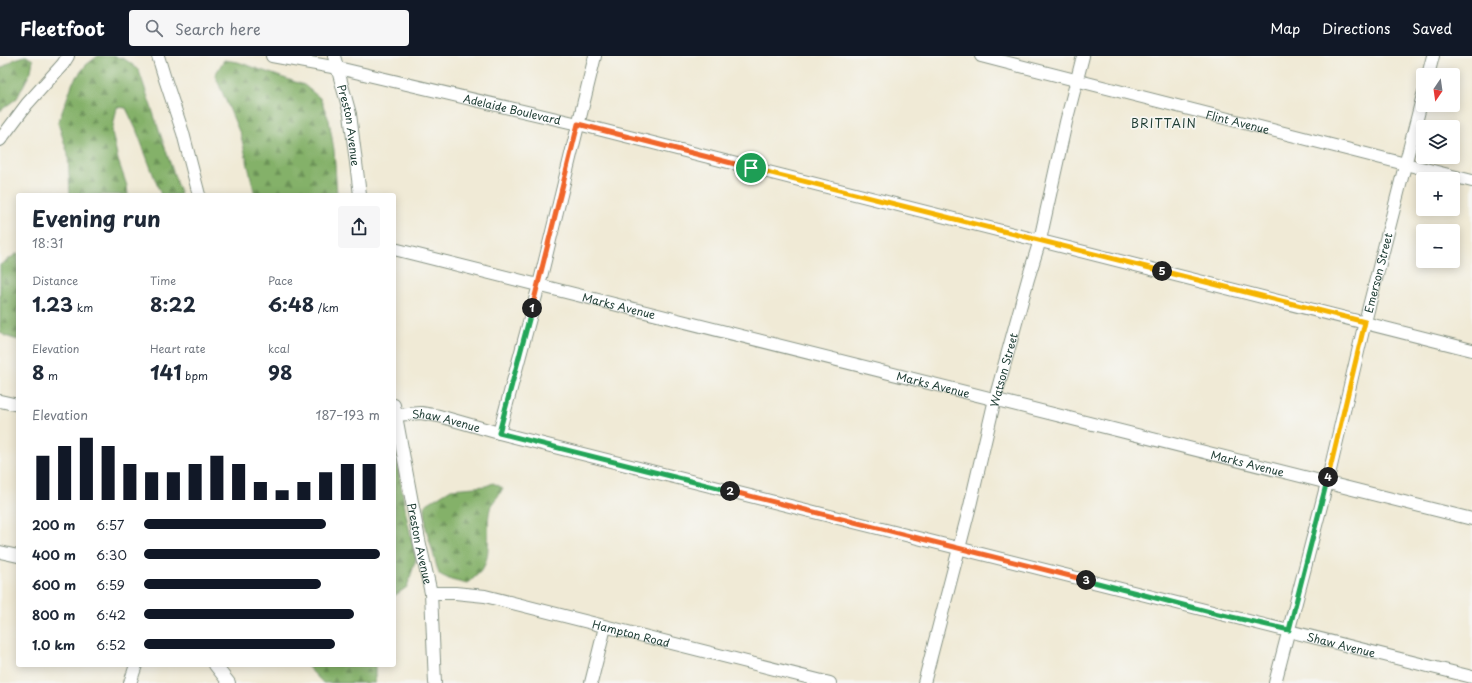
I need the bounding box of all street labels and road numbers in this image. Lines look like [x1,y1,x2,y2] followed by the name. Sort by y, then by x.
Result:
[334,82,365,167] street label: Preston Avenue
[462,89,563,128] street label: Adelaide Boulevard
[1204,105,1271,138] street label: Flint Avenue
[1359,230,1396,315] street label: Emerson Street
[581,288,657,323] street label: Marks Avenue
[985,330,1021,409] street label: Watson Street
[895,367,972,401] street label: Marks Avenue
[411,404,482,436] street label: Shaw Avenue
[1209,445,1286,480] street label: Marks Avenue
[404,501,437,586] street label: Preston Avenue
[591,615,672,651] street label: Hampton Road
[1305,627,1377,661] street label: Shaw Avenue

